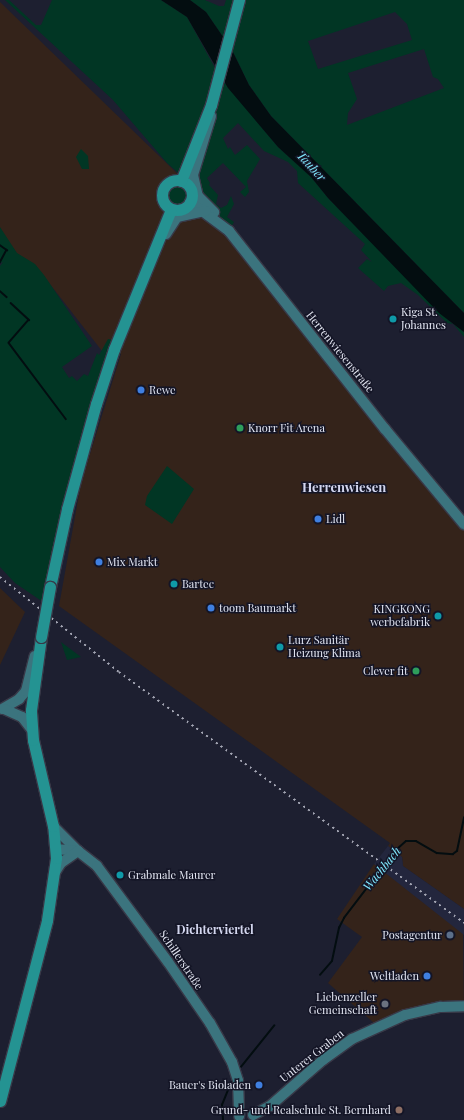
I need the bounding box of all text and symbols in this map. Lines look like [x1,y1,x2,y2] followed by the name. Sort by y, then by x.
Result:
[294,148,328,184] water label: Tauber
[401,306,446,332] place label: Kiga St. Johannes
[303,309,377,395] street label: Herrenwiesenstraße
[388,314,398,324] marker: Kiga St. Johannes
[149,383,176,397] place label: Rewe
[136,385,146,395] marker: Rewe
[248,421,326,435] place label: Knorr Fit Arena
[235,423,245,433] marker: Knorr Fit Arena
[302,479,386,495] district label: Herrenwiesen
[326,512,345,526] place label: Lidl
[313,514,323,524] marker: Lidl
[107,555,158,569] place label: Mix Markt
[94,557,104,567] marker: Mix Markt
[182,577,214,591] place label: Bartec
[169,579,179,589] marker: Bartec
[219,601,296,615] place label: toom Baumarkt
[206,603,216,613] marker: toom Baumarkt
[370,603,430,629] place label: KINGKONG werbefabrik
[433,611,443,621] marker: KINGKONG werbefabrik
[288,634,360,660] place label: Lurz Sanitär Heizung Klima
[275,642,285,652] marker: Lurz Sanitär Heizung Klima
[363,664,408,678] place label: Clever fit
[411,666,421,676] marker: Clever fit
[360,844,404,894] water label: Wachbach
[128,868,215,882] place label: Grabmale Maurer
[115,870,125,880] marker: Grabmale Maurer
[176,923,254,937] district label: Dichterviertel
[156,928,206,992] street label: Schillerstraße
[382,928,442,942] place label: Postagentur
[445,930,455,940] marker: Postagentur
[370,969,419,983] place label: Weltladen
[422,971,432,981] marker: Weltladen
[309,991,377,1017] place label: Liebenzeller Gemeinschaft
[380,999,390,1009] marker: Liebenzeller Gemeinschaft
[277,1027,347,1085] street label: Unterer Graben
[169,1078,251,1092] place label: Bauer's Bioladen
[254,1080,264,1090] marker: Bauer's Bioladen
[211,1103,391,1117] place label: Grund- und Realschule St. Bernhard
[394,1105,404,1115] marker: Grund- und Realschule St. Bernhard

